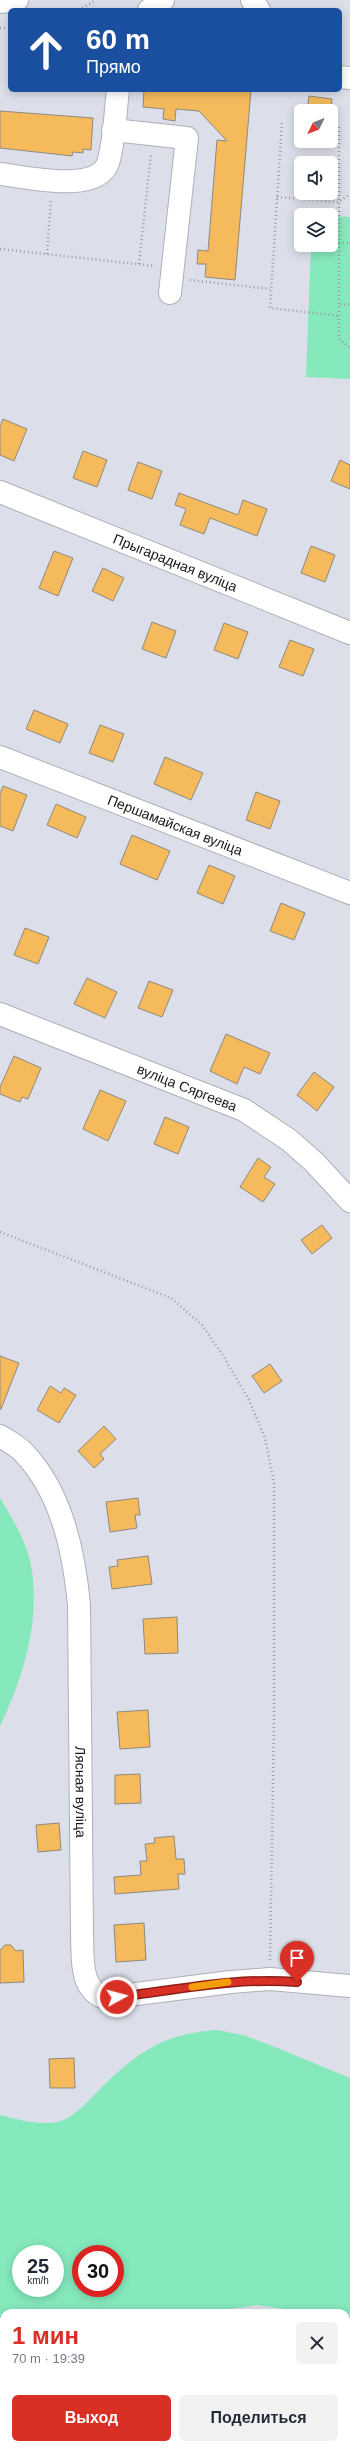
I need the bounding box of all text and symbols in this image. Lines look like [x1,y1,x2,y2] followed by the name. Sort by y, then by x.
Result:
[20,24,72,76] icon: ahead
[86,24,150,55] text: 60 m
[86,57,141,77] text: Прямо
[294,104,338,148] north arrow
[294,104,338,252] map controls
[294,156,338,200] button: sound
[294,208,338,252] button: layers
[111,530,240,595] street label: Прыгарадная вуліца
[105,792,245,859] street label: Першамайская вуліца
[135,1061,239,1114] street label: вуліца Сяргеева
[72,1746,89,1838] street label: Лясная вуліца
[280,1941,314,1982] pin
[286,1947,308,1969] icon: arrive
[96,1976,138,2018] position arrow
[72,2245,124,2297] speed limit sign: 30
[27,2255,49,2277] text: 25
[27,2275,49,2286] text: km/h
[12,2322,79,2349] text: 1 мин
[296,2322,338,2364] button: close
[12,2351,85,2366] text: 70 m · 19:39
[12,2395,171,2441] button: Выход
[179,2395,338,2441] button: Поделиться

